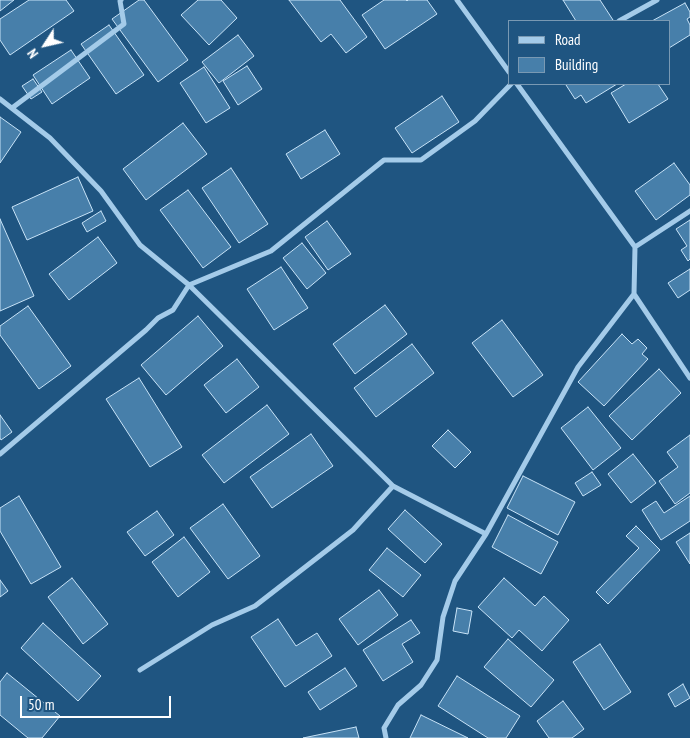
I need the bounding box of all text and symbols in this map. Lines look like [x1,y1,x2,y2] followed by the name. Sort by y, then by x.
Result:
[20,20,70,70] north arrow
[508,20,670,85] legend
[555,30,581,49] text: Road
[23,45,42,62] text: N
[555,55,598,74] text: Building
[22,686,174,718] scale bar
[28,695,54,714] text: 50 m

